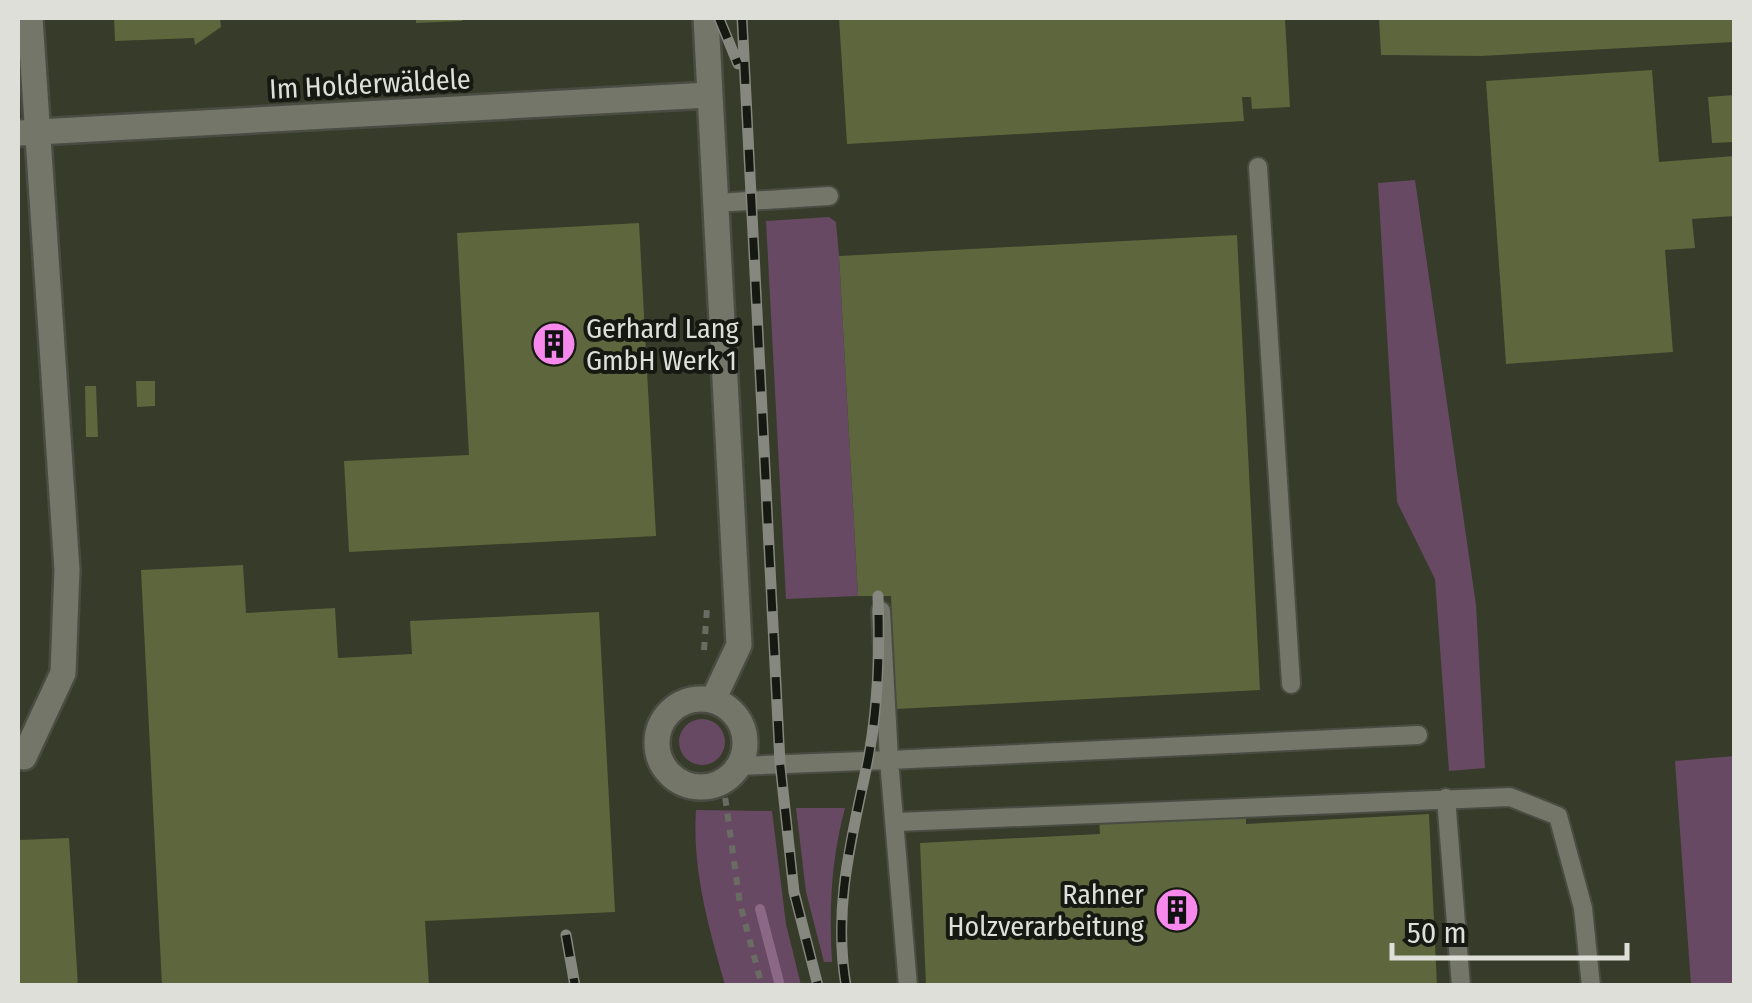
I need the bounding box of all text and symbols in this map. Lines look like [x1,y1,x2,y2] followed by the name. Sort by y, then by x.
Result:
[268,62,472,106] street label: Im Holderwäldele
[586,312,739,377] place label: Gerhard Lang GmbH Werk 1
[531,321,577,367] building icon: Gerhard Lang GmbH Werk 1
[947,878,1145,943] place label: Rahner Holzverarbeitung
[1154,887,1200,933] building icon: Rahner Holzverarbeitung
[1392,898,1627,960] scale bar
[1407,915,1467,951] text: 50 m

